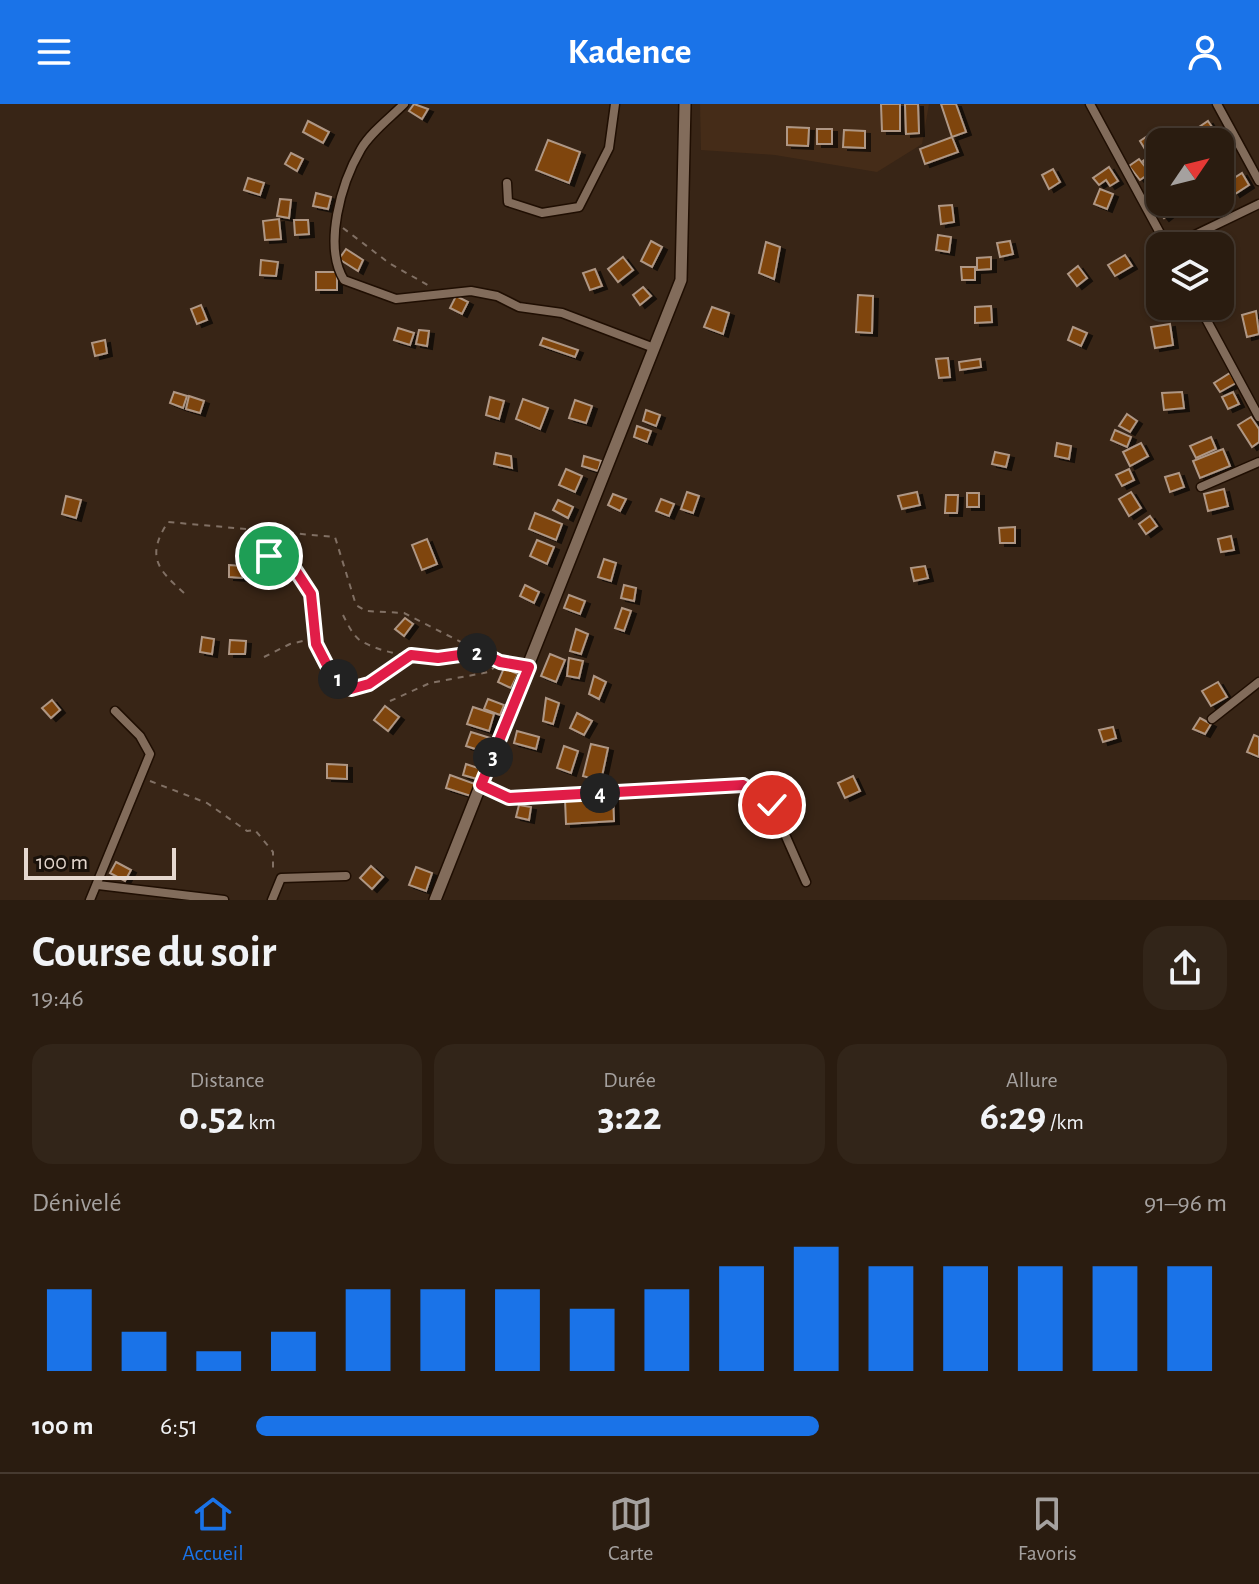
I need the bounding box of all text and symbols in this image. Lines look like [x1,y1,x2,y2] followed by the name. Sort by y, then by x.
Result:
[32,30,76,74] icon: menu
[1183,30,1227,74] icon: person
[568,34,691,70] text: Kadence
[1146,128,1234,216] north arrow
[1146,128,1234,320] map controls
[1146,232,1234,320] button: layers
[235,522,303,590] pin
[247,534,291,578] icon: arrive
[457,633,497,673] pin: 2
[472,642,482,664] text: 2
[318,659,358,699] pin: 1
[334,668,342,690] text: 1
[473,737,513,777] pin: 3
[488,746,498,768] text: 3
[738,771,806,839] pin
[580,773,620,813] pin: 4
[594,782,606,804] text: 4
[750,783,794,827] icon: check
[24,844,176,880] scale bar
[36,851,88,873] text: 100 m
[1143,926,1227,1010] button: share
[32,931,276,975] text: Course du soir
[32,985,84,1011] text: 19:46
[190,1069,264,1091] text: Distance
[603,1069,656,1091] text: Durée
[1006,1069,1058,1091] text: Allure
[178,1097,245,1137] text: 0.52
[597,1097,662,1137] text: 3:22
[980,1097,1046,1137] text: 6:29
[245,1111,276,1133] text: km
[1046,1111,1084,1133] text: /km
[32,1190,122,1216] text: Dénivelé
[1144,1190,1227,1216] text: 91–96 m
[32,1413,93,1439] text: 100 m
[160,1413,198,1439] text: 6:51
[182,1492,244,1566] tab: Accueil
[608,1492,653,1566] tab: Carte
[1018,1492,1077,1566] tab: Favoris

